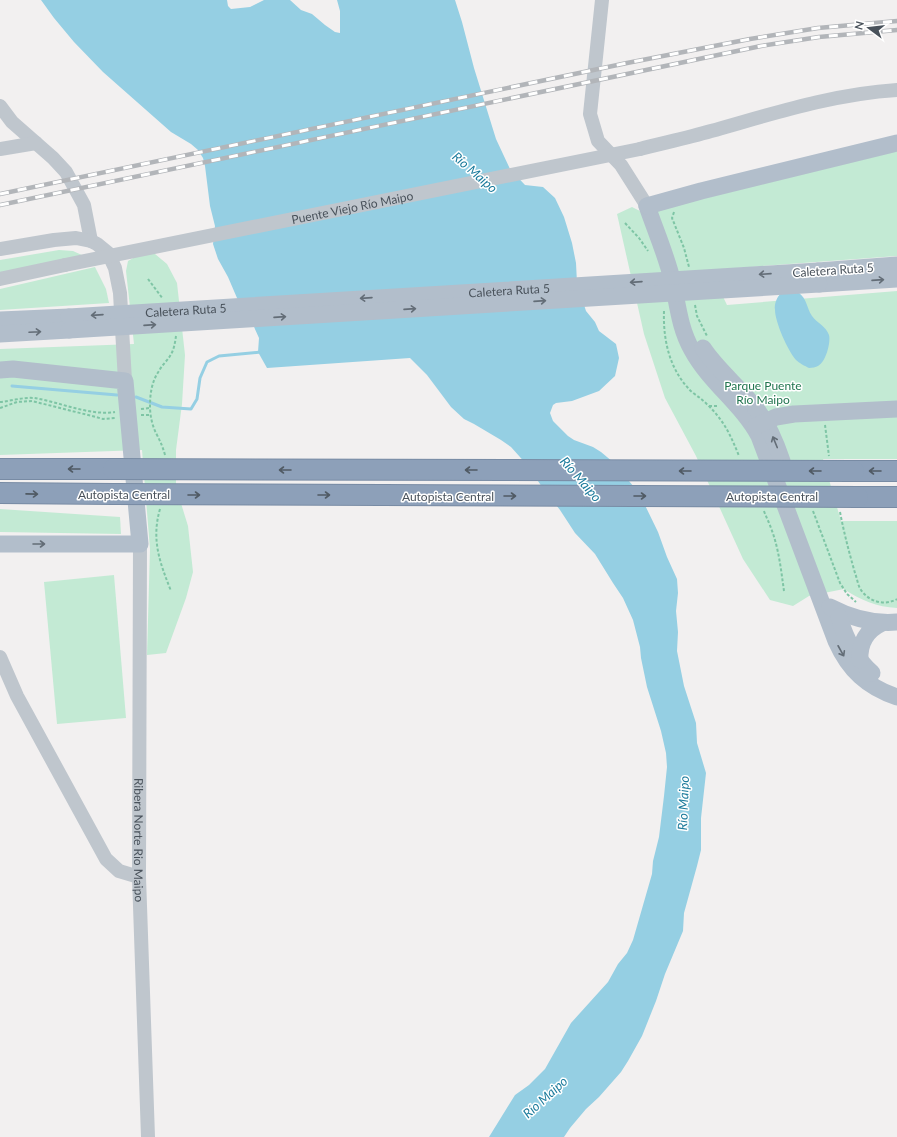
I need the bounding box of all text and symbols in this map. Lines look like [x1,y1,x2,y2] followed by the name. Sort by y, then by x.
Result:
[849,8,889,48] north arrow
[851,20,866,31] text: N
[449,148,501,196] water label: Río Maipo
[290,187,415,227] street label: Puente Viejo Río Maipo
[792,260,874,280] street label: Caletera Ruta 5
[759,270,772,277] one-way arrow
[871,276,884,283] one-way arrow
[630,278,643,285] one-way arrow
[468,280,550,300] street label: Caletera Ruta 5
[360,295,373,302] one-way arrow
[533,297,546,305] one-way arrow
[145,300,227,320] street label: Caletera Ruta 5
[403,305,416,313] one-way arrow
[91,311,104,318] one-way arrow
[273,313,286,321] one-way arrow
[143,321,156,329] one-way arrow
[28,328,41,336] one-way arrow
[724,378,802,407] park label: Parque Puente Río Maipo
[770,436,778,448] one-way arrow
[557,453,605,505] water label: Río Maipo
[68,465,81,473] one-way arrow
[279,466,292,474] one-way arrow
[465,466,478,474] one-way arrow
[679,467,692,475] one-way arrow
[809,467,822,475] one-way arrow
[869,467,882,475] one-way arrow
[78,487,170,502] street label: Autopista Central
[402,489,494,504] street label: Autopista Central
[726,489,818,504] street label: Autopista Central
[25,490,38,498] one-way arrow
[187,491,200,499] one-way arrow
[317,491,330,499] one-way arrow
[503,492,516,500] one-way arrow
[633,492,646,500] one-way arrow
[32,540,45,548] one-way arrow
[837,645,845,657] one-way arrow
[674,775,692,831] water label: Río Maipo
[131,778,147,903] street label: Ribera Norte Rio Maipo
[519,1073,571,1121] water label: Río Maipo

